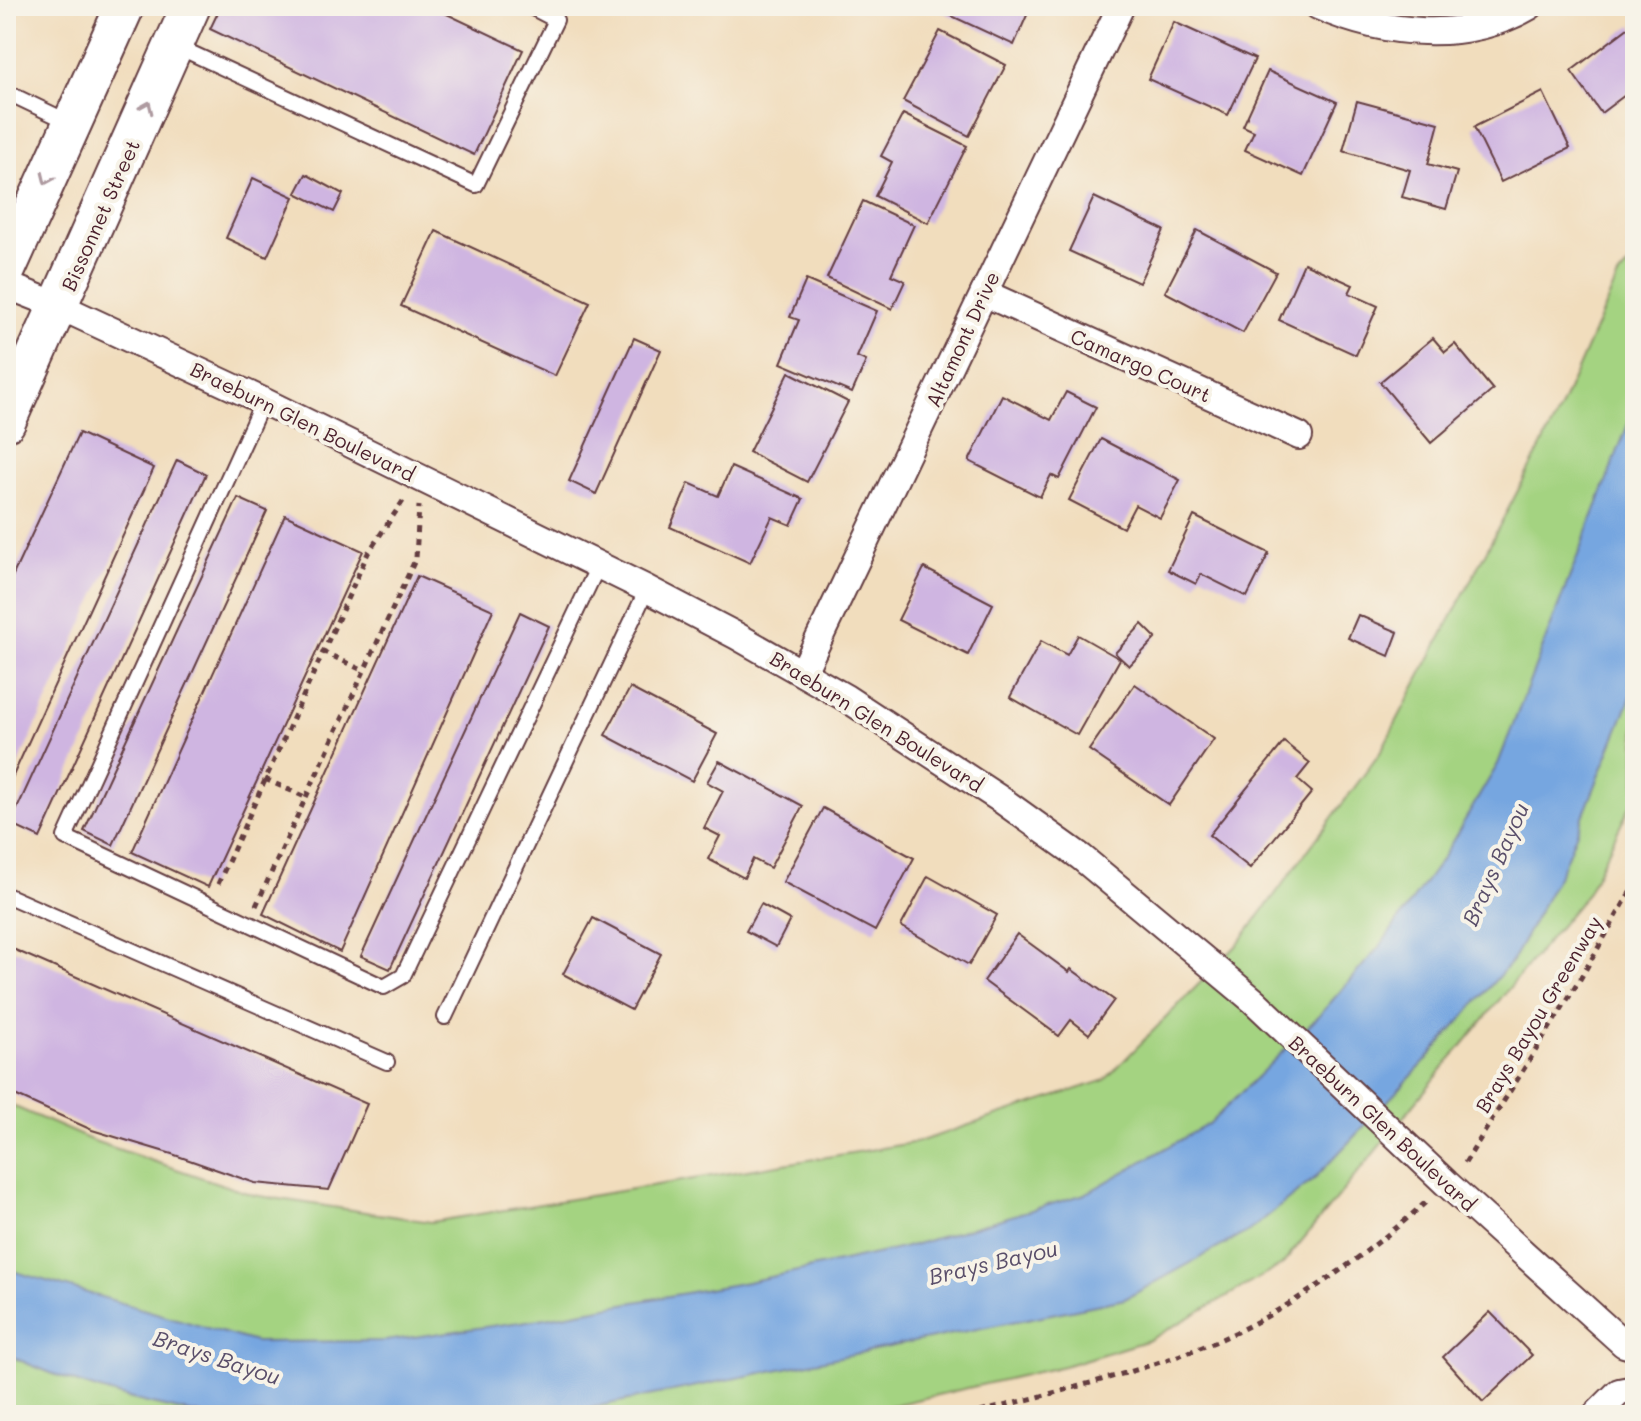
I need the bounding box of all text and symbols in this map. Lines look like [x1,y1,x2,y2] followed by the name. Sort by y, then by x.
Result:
[137,100,153,115] one-way arrow
[55,135,145,295] street label: Bissonnet Street
[40,171,56,185] one-way arrow
[919,267,1005,411] street label: Altamont Drive
[1067,322,1215,408] street label: Camargo Court
[186,355,420,487] street label: Braeburn Glen Boulevard
[766,645,988,797] street label: Braeburn Glen Boulevard
[1455,798,1535,930] water label: Brays Bayou
[1469,911,1607,1117] street label: Brays Bayou Greenway
[1284,1029,1482,1217] street label: Braeburn Glen Boulevard
[926,1233,1060,1291] water label: Brays Bayou
[150,1323,284,1391] water label: Brays Bayou

